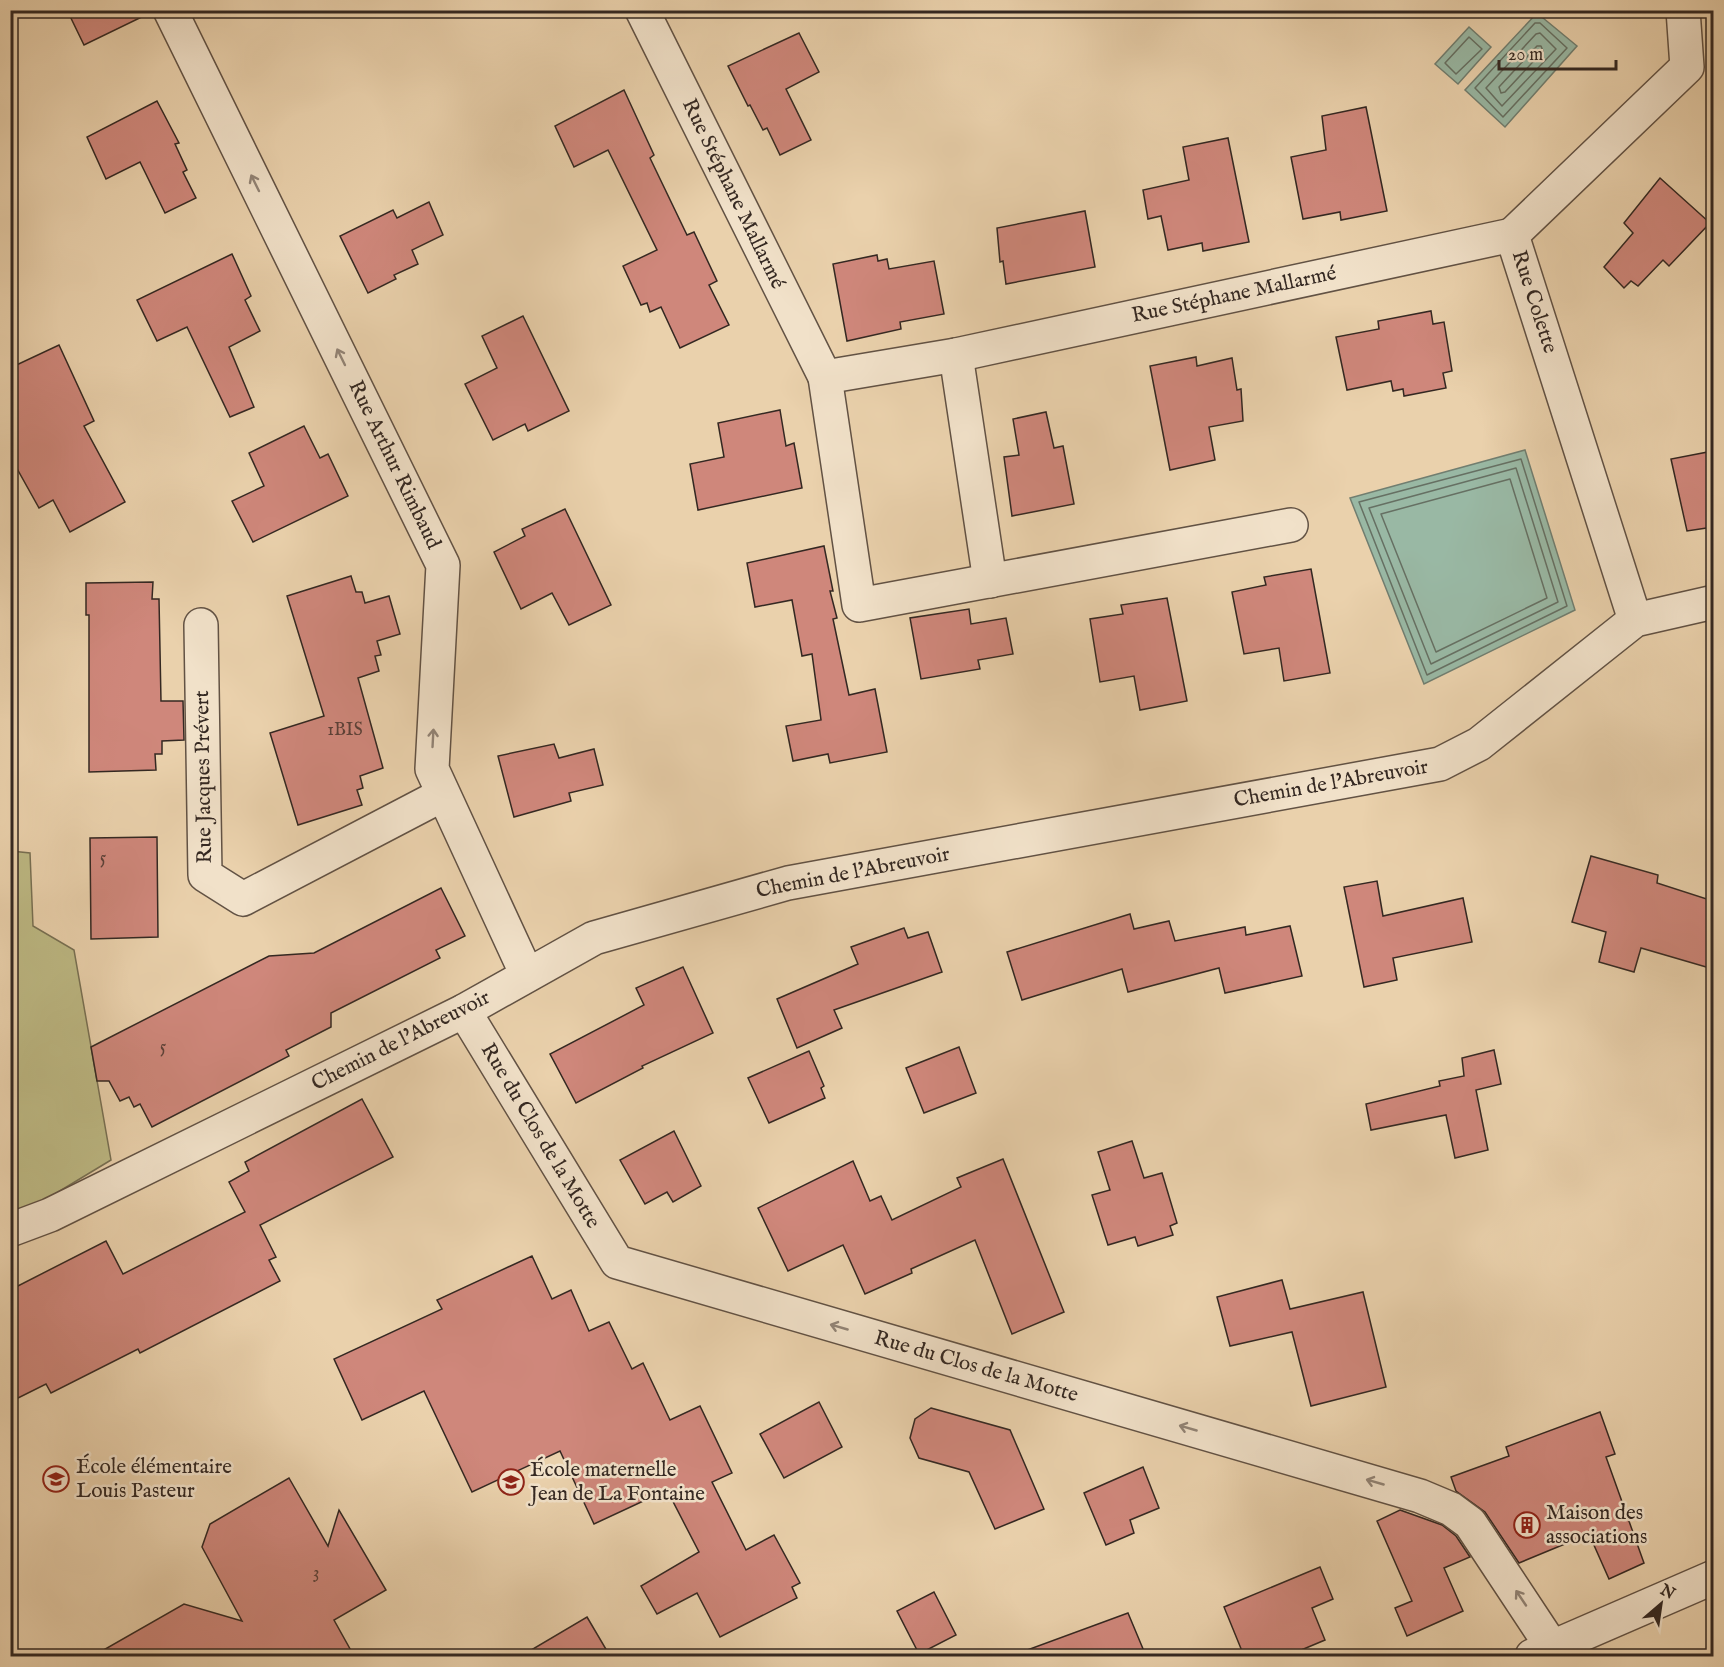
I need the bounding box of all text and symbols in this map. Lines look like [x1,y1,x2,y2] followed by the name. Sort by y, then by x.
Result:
[1499,33,1616,71] scale bar
[1508,44,1543,67] text: 20 m
[675,94,791,294] street label: Rue Stéphane Mallarmé
[248,174,260,192] one-way arrow
[1505,247,1563,357] street label: Rue Colette
[1129,260,1339,330] street label: Rue Stéphane Mallarmé
[335,349,346,367] one-way arrow
[341,376,447,554] street label: Rue Arthur Rimbaud
[189,690,219,864] street label: Rue Jacques Prévert
[327,719,363,742] house number: 1BIS
[428,729,439,749] one-way arrow
[1232,754,1431,814] street label: Chemin de l'Abreuvoir
[754,841,952,905] street label: Chemin de l'Abreuvoir
[100,847,107,870] house number: 5
[307,984,495,1098] street label: Chemin de l'Abreuvoir
[160,1036,167,1059] house number: 5
[474,1038,606,1234] street label: Rue du Clos de la Motte
[830,1321,849,1332] one-way arrow
[871,1325,1082,1409] street label: Rue du Clos de la Motte
[1179,1422,1198,1433] one-way arrow
[76,1453,232,1505] place label: École élémentaire Louis Pasteur
[528,1456,705,1508] place label: École maternelle Jean de La Fontaine
[41,1464,71,1494] school or university icon: École élémentaire Louis Pasteur
[496,1467,526,1497] school or university icon: École maternelle Jean de La Fontaine
[1366,1476,1385,1488] one-way arrow
[1546,1500,1647,1551] place label: Maison des associations
[1512,1510,1542,1540] building icon: Maison des associations
[313,1562,319,1585] house number: 3
[1631,1574,1691,1634] north arrow
[1656,1580,1678,1605] text: N
[1515,1591,1527,1607] one-way arrow

